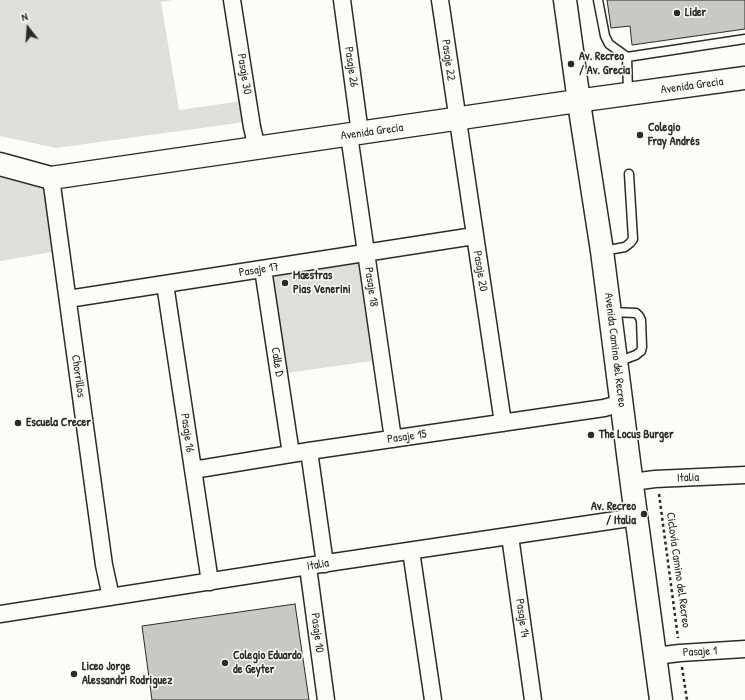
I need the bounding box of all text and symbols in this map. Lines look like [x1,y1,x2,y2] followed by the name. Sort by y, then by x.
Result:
[685,6,706,20] place label: Lider
[8,8,48,48] north arrow
[672,8,682,18] marker: Lider
[20,9,29,24] text: N
[438,39,458,81] street label: Pasaje 22
[341,46,361,88] street label: Pasaje 26
[579,50,630,78] place label: Av. Recreo / Av. Grecia
[234,53,254,95] street label: Pasaje 30
[566,59,576,69] marker: Av. Recreo / Av. Grecia
[660,74,724,98] street label: Avenida Grecia
[340,120,404,144] street label: Avenida Grecia
[648,121,700,149] place label: Colegio Fray Andrés
[635,130,645,140] marker: Colegio Fray Andrés
[470,250,490,292] street label: Pasaje 20
[238,260,280,280] street label: Pasaje 17
[361,266,381,308] street label: Pasaje 18
[293,269,351,297] place label: Maestras Pias Venerini
[280,278,290,288] marker: Maestras Pias Venerini
[601,292,629,408] street label: Avenida Camino del Recreo
[268,346,286,378] street label: Calle D
[68,354,88,398] street label: Chorrillos
[177,413,197,453] street label: Pasaje 16
[26,416,91,430] place label: Escuela Crecer
[13,418,23,428] marker: Escuela Crecer
[386,427,428,447] street label: Pasaje 15
[599,428,674,442] place label: The Locus Burger
[586,430,596,440] marker: The Locus Burger
[677,470,699,486] street label: Italia
[591,500,636,528] place label: Av. Recreo / Italia
[639,509,649,519] marker: Av. Recreo / Italia
[663,511,693,629] street label: Ciclovía Camino del Recreo
[306,556,330,574] street label: Italia
[512,598,532,638] street label: Pasaje 14
[307,612,327,654] street label: Pasaje 10
[682,644,718,660] street label: Pasaje 1
[233,649,302,677] place label: Colegio Eduardo de Geyter
[220,658,230,668] marker: Colegio Eduardo de Geyter
[82,660,172,688] place label: Liceo Jorge Alessandri Rodriguez
[69,669,79,679] marker: Liceo Jorge Alessandri Rodriguez

